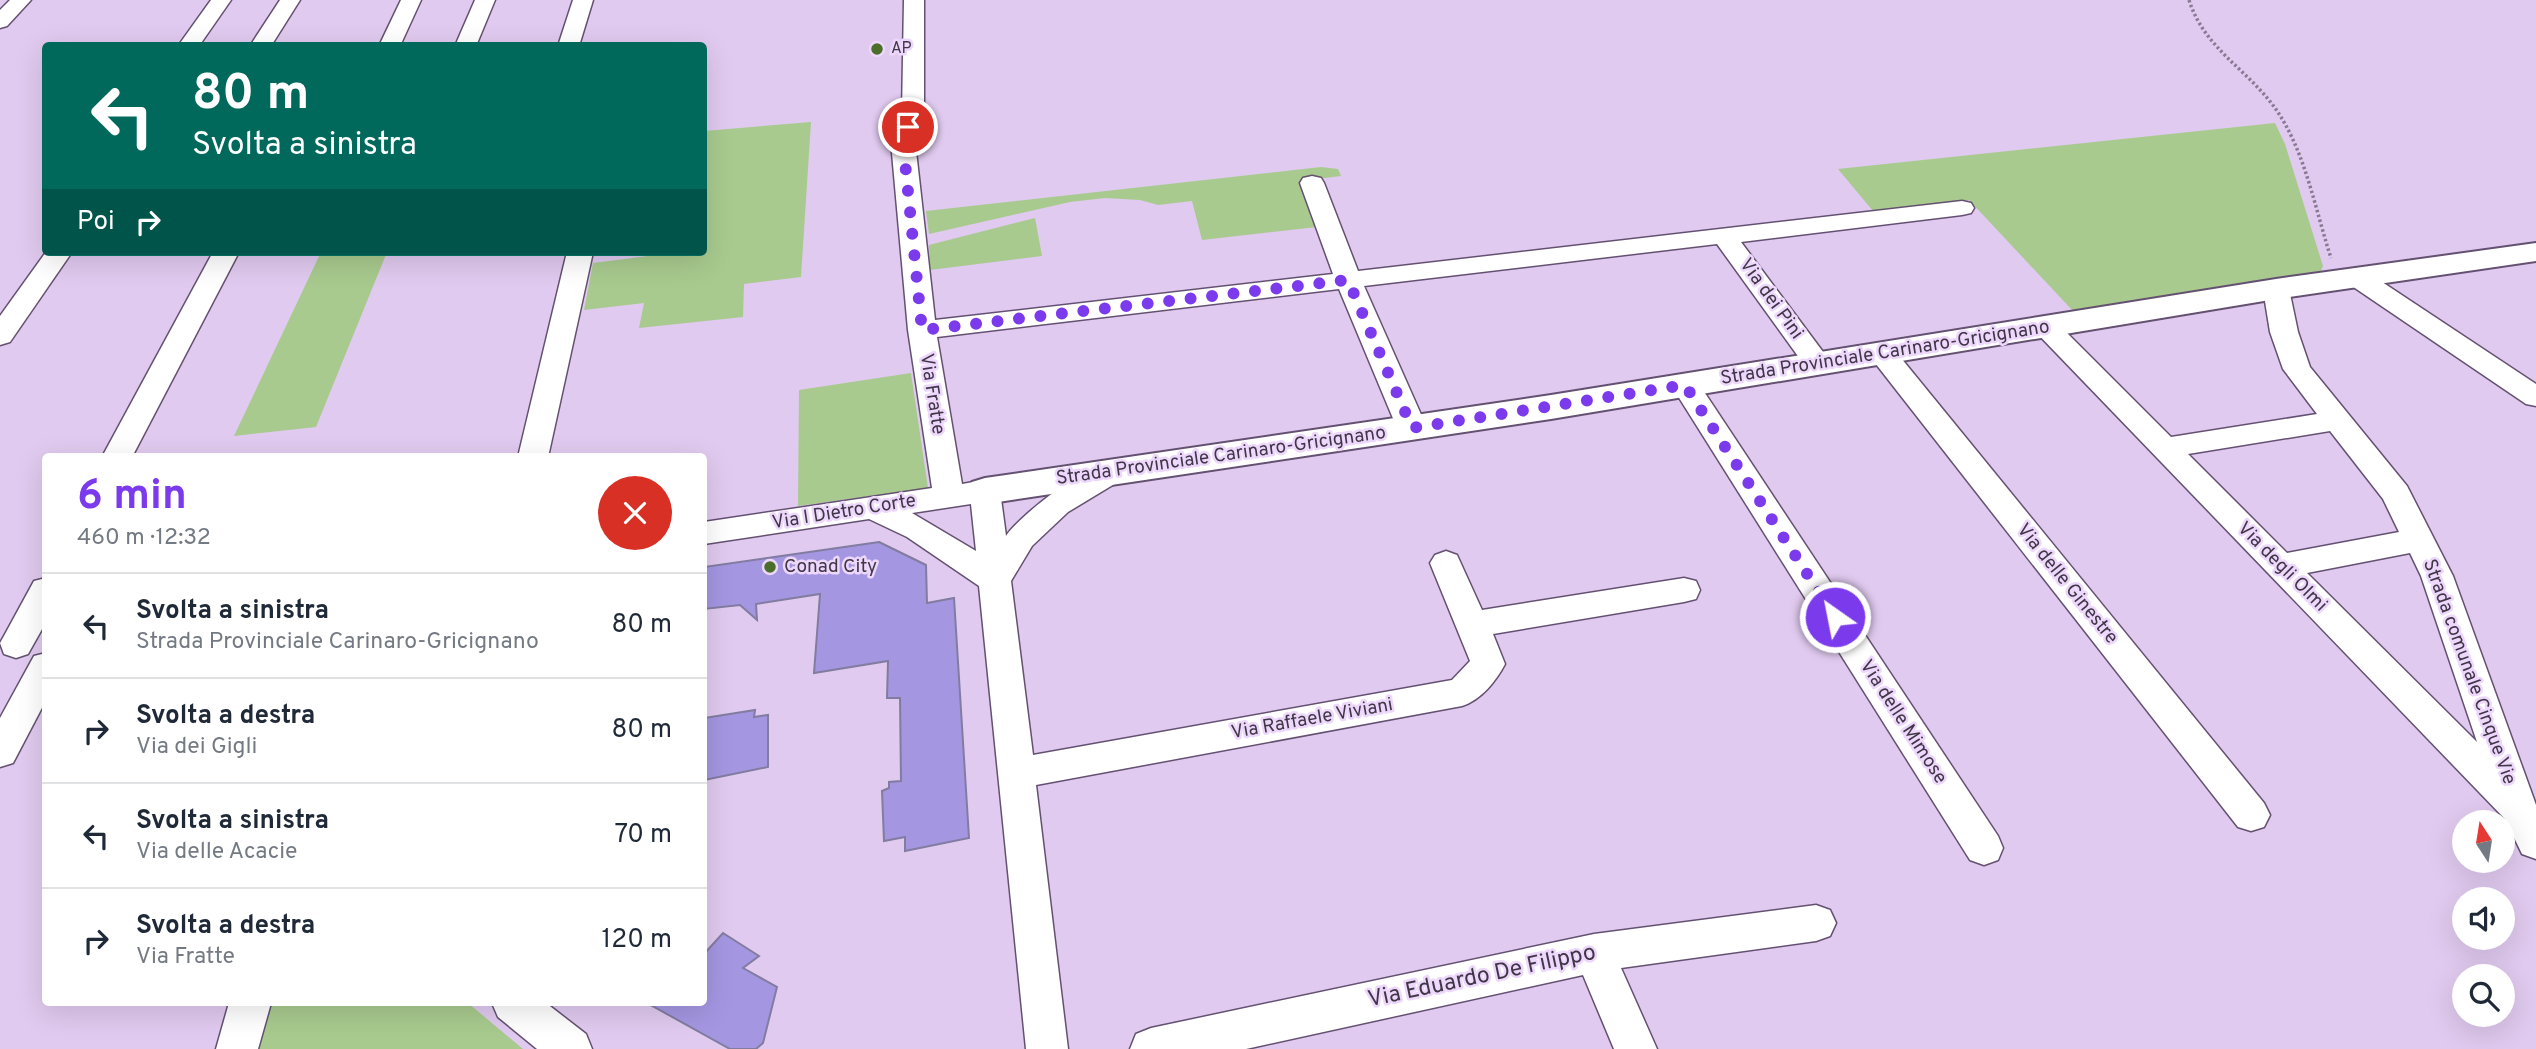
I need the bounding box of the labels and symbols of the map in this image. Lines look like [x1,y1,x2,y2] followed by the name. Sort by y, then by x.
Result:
[891,39,912,59] place label: AP
[869,41,885,57] marker: AP
[878,97,938,157] pin
[1734,254,1808,344] street label: Via dei Pini
[1719,315,2051,391] street label: Strada Provinciale Carinaro-Gricignano
[914,352,950,436] street label: Via Fratte
[1055,421,1387,491] street label: Strada Provinciale Carinaro-Gricignano
[770,489,918,535] street label: Via I Dietro Corte
[2232,517,2332,617] street label: Via degli Olmi
[2011,519,2123,649] street label: Via delle Ginestre
[784,555,877,579] place label: Conad City
[2417,556,2521,788] street label: Strada comunale Cinque Vie
[762,559,778,575] marker: Conad City
[1798,580,1872,654] position arrow
[1854,655,1952,789] street label: Via delle Mimose
[1229,693,1395,745] street label: Via Raffaele Viviani
[2452,810,2515,873] north arrow
[1365,939,1599,1015] street label: Via Eduardo De Filippo

